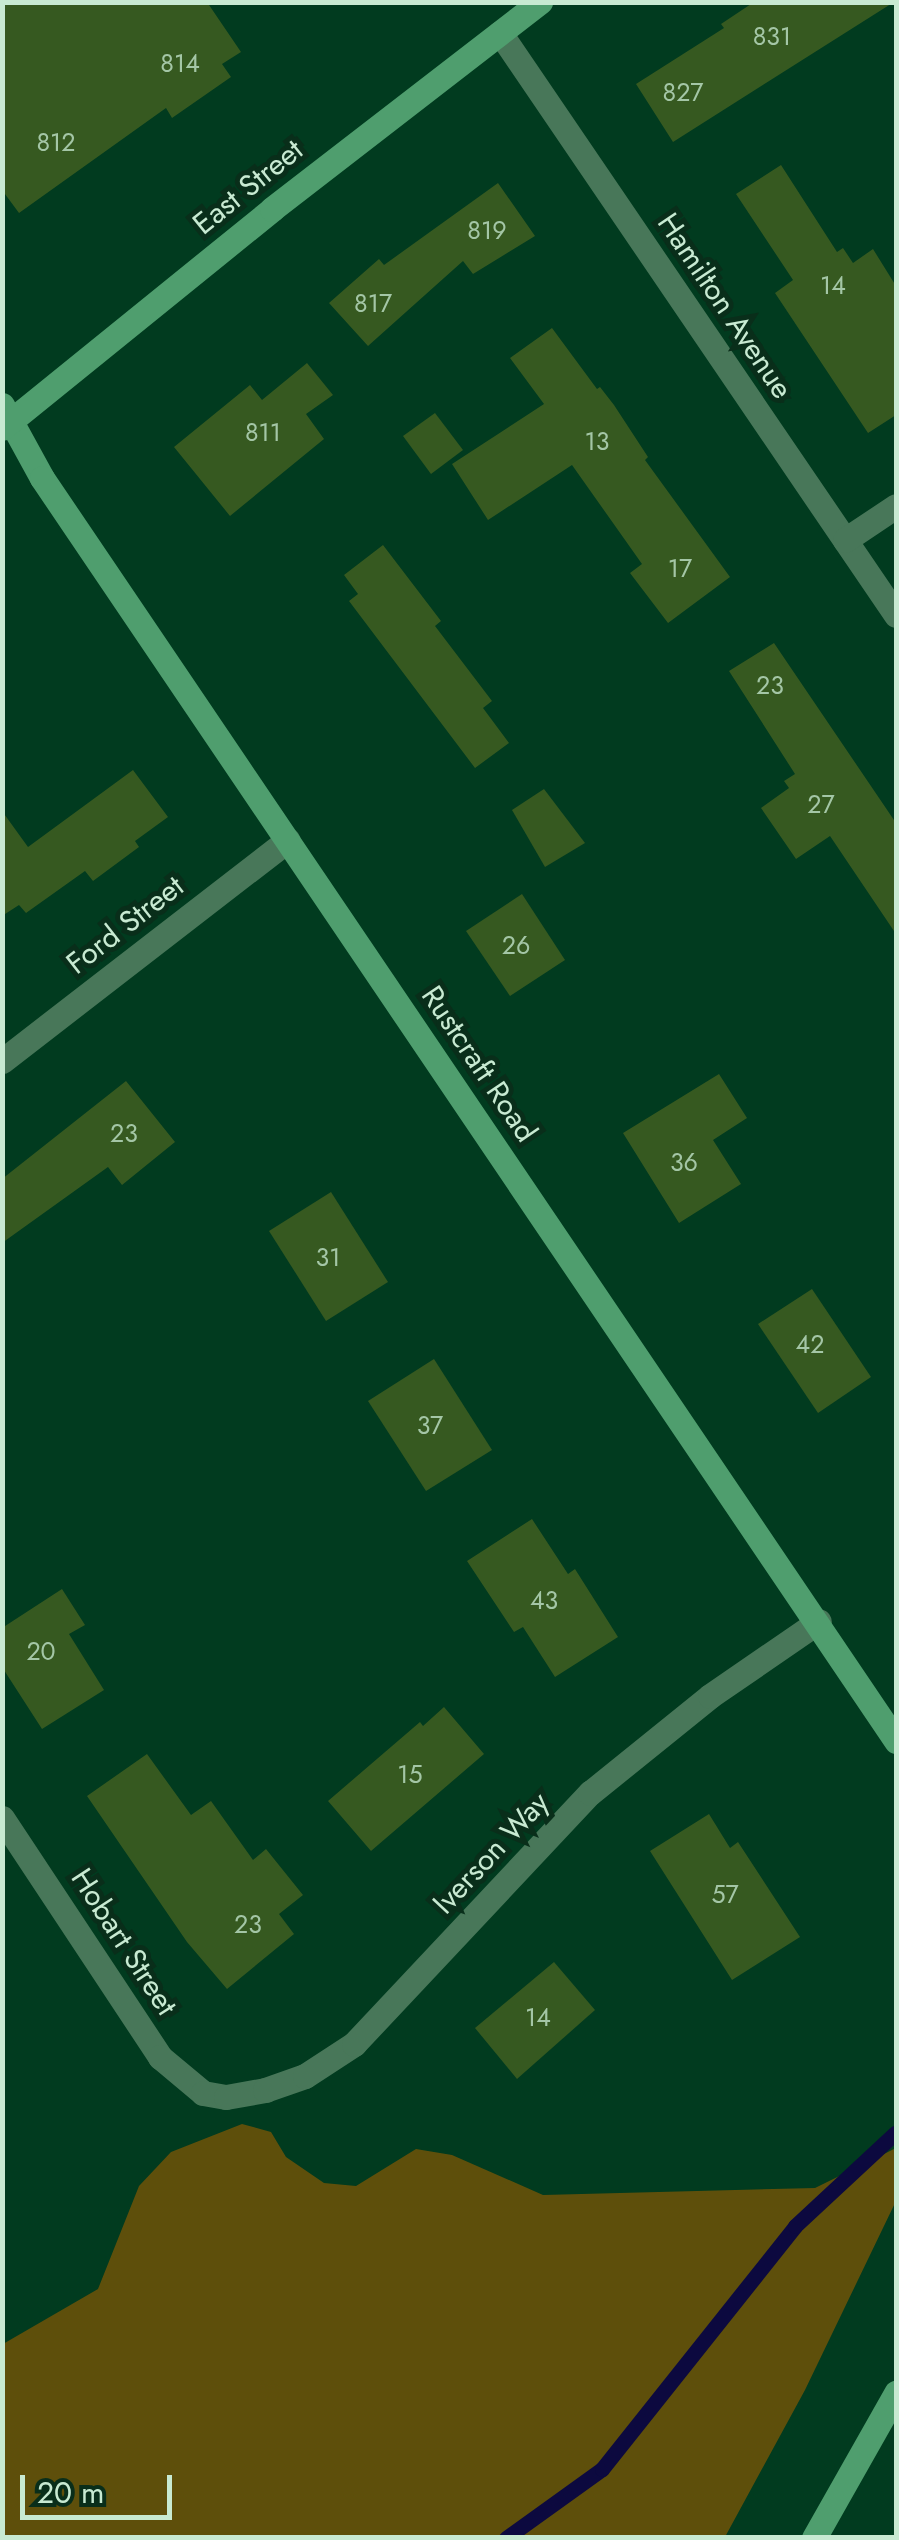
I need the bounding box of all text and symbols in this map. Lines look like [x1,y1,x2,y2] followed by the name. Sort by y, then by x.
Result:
[753,21,791,51] house number: 831
[160,48,200,78] house number: 814
[663,77,703,107] house number: 827
[36,127,76,157] house number: 812
[186,132,310,242] street label: East Street
[650,206,800,406] street label: Hamilton Avenue
[467,215,507,245] house number: 819
[820,270,846,300] house number: 14
[354,288,392,318] house number: 817
[245,417,281,447] house number: 811
[585,426,609,456] house number: 13
[668,553,692,583] house number: 17
[756,670,784,700] house number: 23
[807,789,835,819] house number: 27
[59,868,191,982] street label: Ford Street
[502,930,530,960] house number: 26
[414,979,544,1149] street label: Rustcraft Road
[110,1118,138,1148] house number: 23
[670,1147,698,1177] house number: 36
[316,1242,340,1272] house number: 31
[796,1329,824,1359] house number: 42
[417,1410,443,1440] house number: 37
[530,1585,558,1615] house number: 43
[26,1636,56,1666] house number: 20
[397,1759,423,1789] house number: 15
[426,1785,556,1921] street label: Iverson Way
[63,1862,185,2022] street label: Hobart Street
[711,1879,739,1909] house number: 57
[234,1909,262,1939] house number: 23
[525,2002,551,2032] house number: 14
[25,2455,178,2517] scale bar
[37,2471,104,2514] text: 20 m

